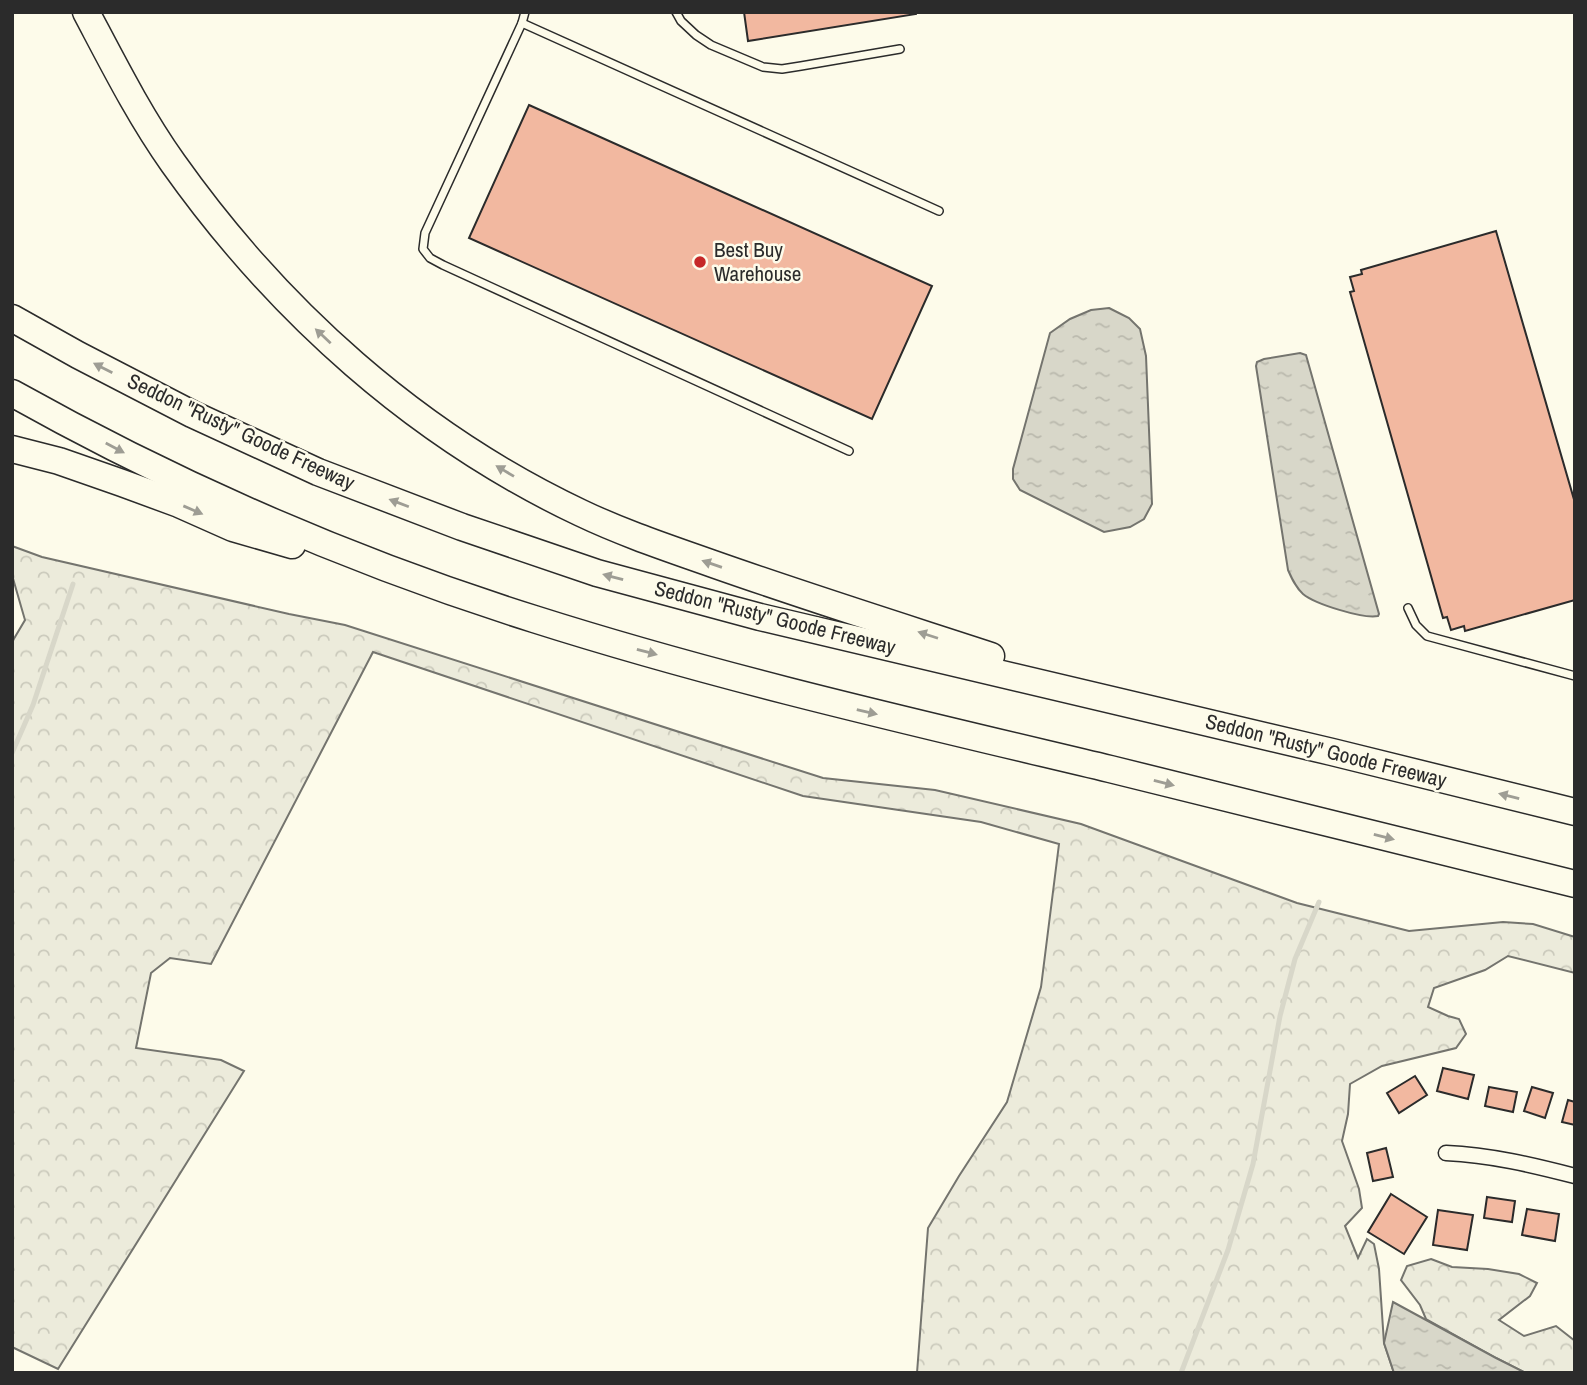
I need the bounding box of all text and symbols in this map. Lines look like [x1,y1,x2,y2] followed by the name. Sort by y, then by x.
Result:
[714,235,801,288] place label: Best Buy Warehouse
[692,254,708,270] marker: Best Buy Warehouse
[315,328,332,344] one-way arrow
[93,362,113,373] one-way arrow
[123,366,360,497] street label: Seddon "Rusty" Goode Freeway
[105,443,125,454] one-way arrow
[495,465,514,477] one-way arrow
[388,497,409,508] one-way arrow
[183,504,203,516] one-way arrow
[701,558,722,569] one-way arrow
[602,571,624,582] one-way arrow
[651,573,899,662] street label: Seddon "Rusty" Goode Freeway
[917,629,938,640] one-way arrow
[637,648,658,658] one-way arrow
[1202,706,1450,795] street label: Seddon "Rusty" Goode Freeway
[856,707,878,718] one-way arrow
[1153,778,1175,789] one-way arrow
[1497,790,1519,801] one-way arrow
[1374,832,1396,843] one-way arrow

